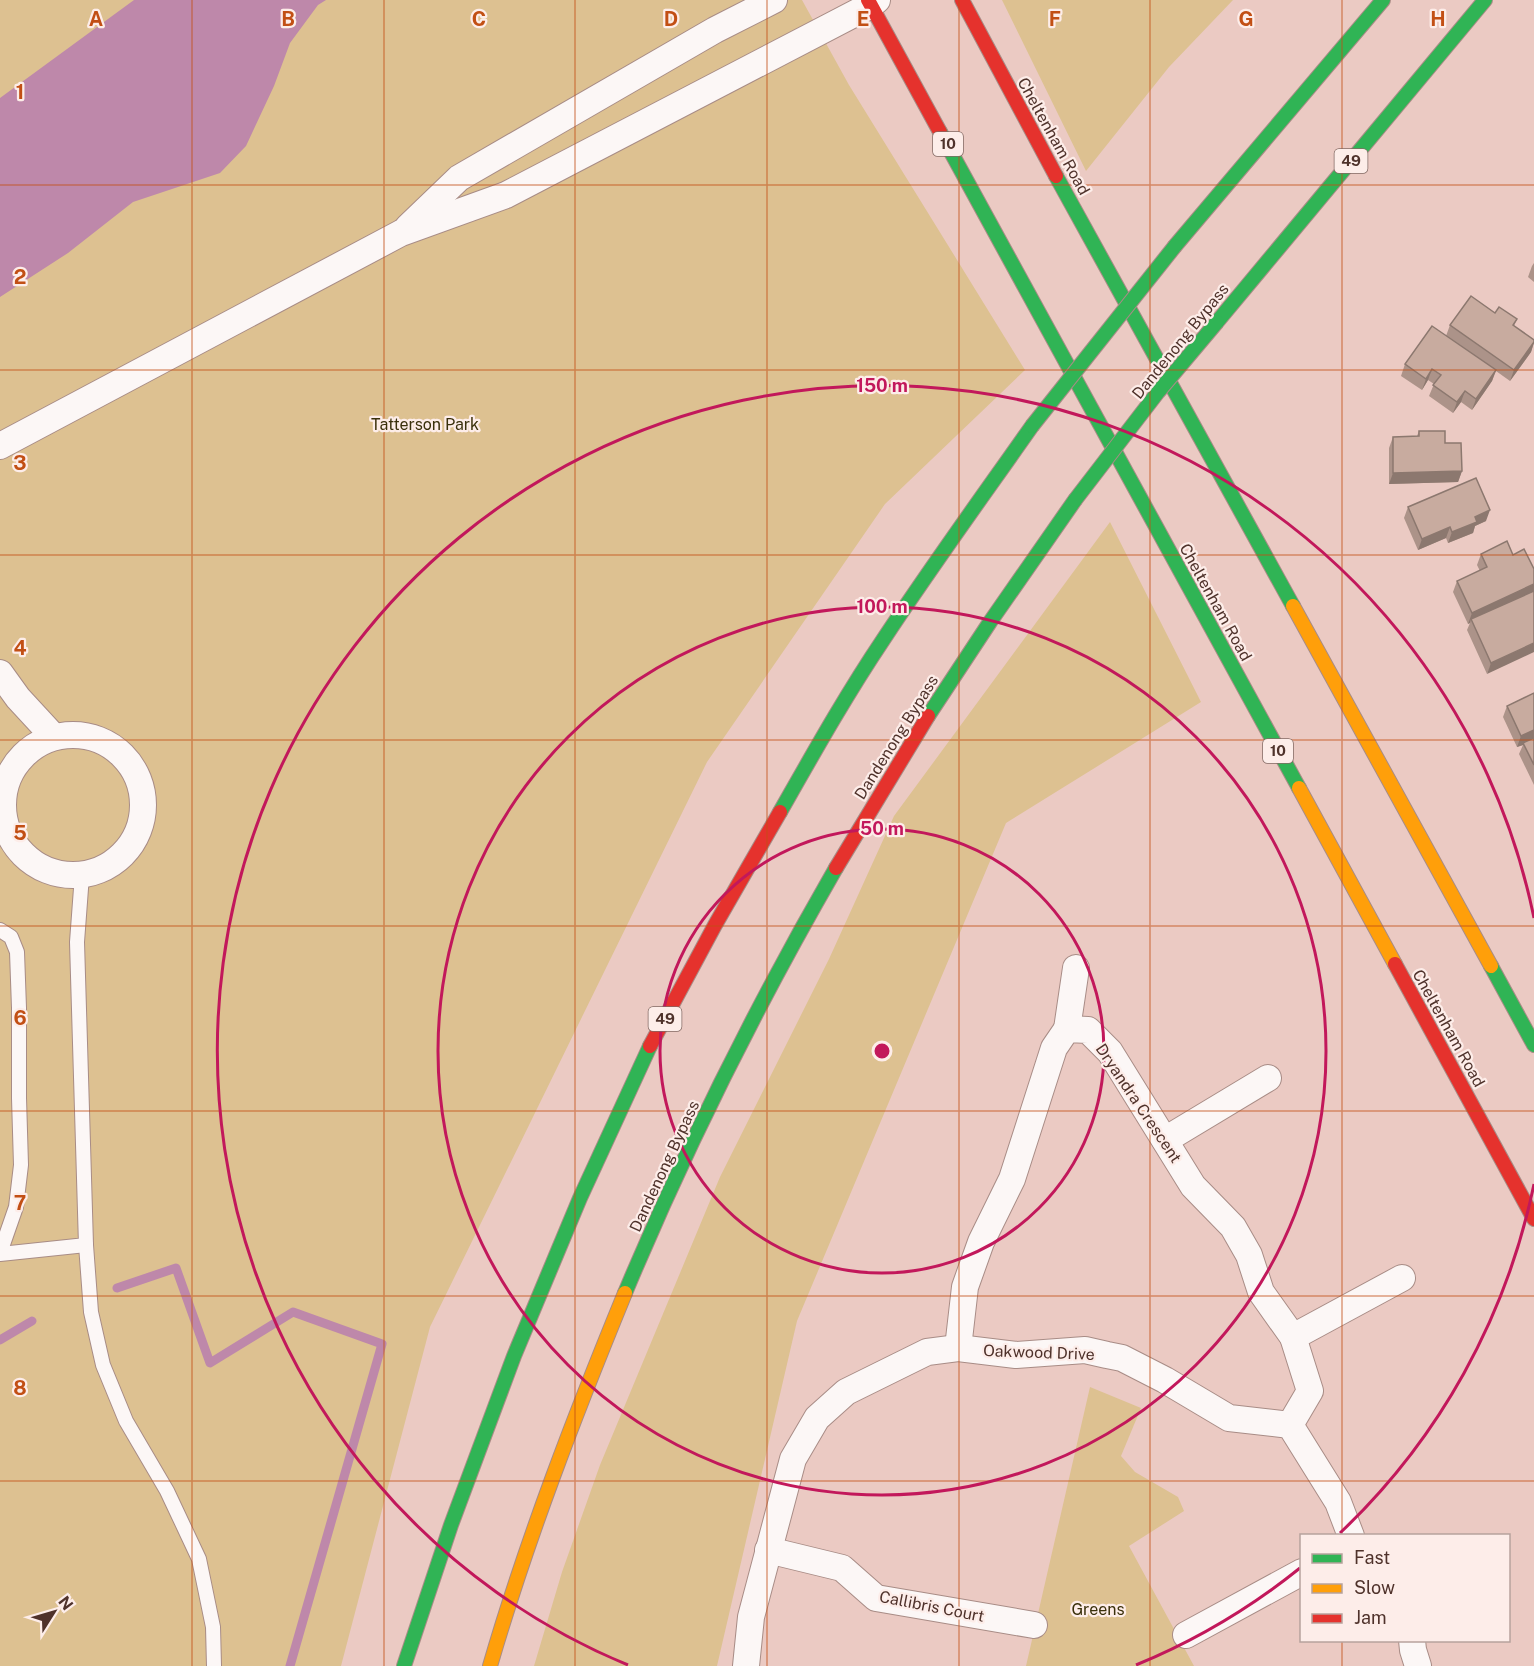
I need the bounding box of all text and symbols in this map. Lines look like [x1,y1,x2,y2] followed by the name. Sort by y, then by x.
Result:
[89,7,103,31] text: A
[281,7,295,31] text: B
[472,7,486,31] text: C
[664,7,678,31] text: D
[857,7,869,31] text: E
[1049,7,1061,31] text: F
[1238,7,1254,31] text: G
[1430,7,1446,31] text: H
[1013,74,1094,198] street label: Cheltenham Road
[16,80,24,104] text: 1
[933,132,963,156] road number: 10
[1334,149,1368,173] road number: 49
[14,265,26,289] text: 2
[1128,280,1233,403] street label: Dandenong Bypass
[856,375,908,396] text: 150 m
[371,415,479,434] park label: Tatterson Park
[13,451,27,475] text: 3
[1175,540,1256,664] street label: Cheltenham Road
[856,596,908,617] text: 100 m
[13,636,27,660] text: 4
[851,672,942,803] street label: Dandenong Bypass
[1263,739,1293,763] road number: 10
[860,818,904,839] text: 50 m
[13,821,27,845] text: 5
[1408,966,1489,1090] street label: Cheltenham Road
[13,1006,27,1030] text: 6
[648,1007,682,1031] road number: 49
[1092,1040,1185,1166] street label: Dryandra Crescent
[872,1041,892,1061] centre of rings
[626,1098,703,1235] street label: Dandenong Bypass
[14,1191,26,1215] text: 7
[983,1341,1095,1364] street label: Oakwood Drive
[13,1376,27,1400] text: 8
[1300,1534,1510,1642] legend
[1354,1547,1390,1568] text: Fast
[1354,1577,1395,1598] text: Slow
[24,1582,84,1642] north arrow
[878,1587,986,1626] street label: Callibris Court
[54,1593,77,1614] text: N
[1071,1600,1125,1619] park label: Greens
[1354,1607,1387,1628] text: Jam

